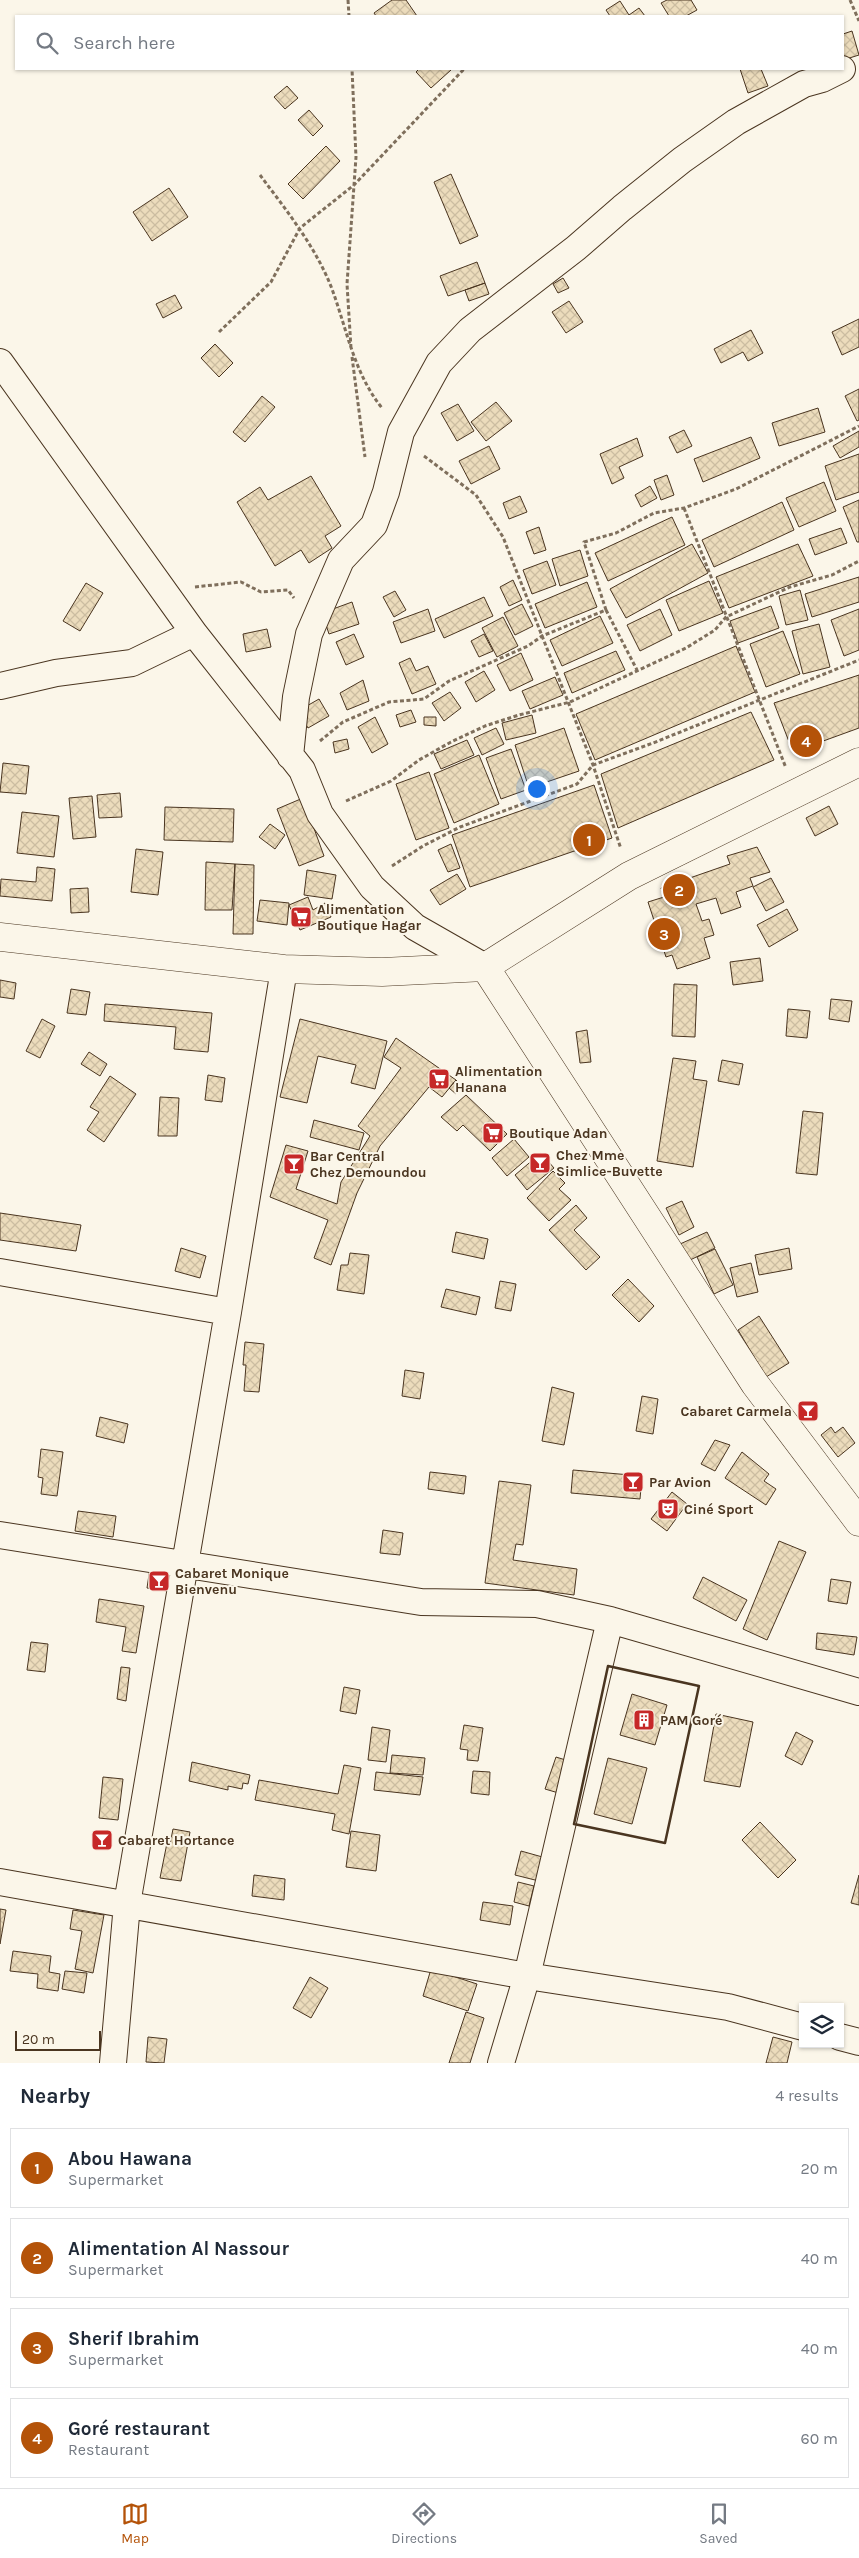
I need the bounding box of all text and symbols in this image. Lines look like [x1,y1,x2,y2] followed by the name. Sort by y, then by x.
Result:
[15,15,844,70] search box
[33,29,61,57] icon: search
[73,32,175,54] text: Search here
[790,722,822,760] pin: 4
[524,776,550,802] your location
[573,821,605,859] pin: 1
[663,871,695,909] pin: 2
[317,901,422,934] place label: Alimentation Boutique Hagar
[289,905,313,929] supermarket icon: Alimentation Boutique Hagar
[648,915,680,953] pin: 3
[455,1063,543,1096] place label: Alimentation Hanana
[427,1067,451,1091] supermarket icon: Alimentation Hanana
[481,1121,505,1145] supermarket icon: Boutique Adan
[509,1125,607,1142] place label: Boutique Adan
[556,1147,663,1180] place label: Chez Mme Simlice-Buvette
[310,1148,427,1181] place label: Bar Central Chez Demoundou
[528,1151,552,1175] bar icon: Chez Mme Simlice-Buvette
[282,1152,306,1176] bar icon: Bar Central Chez Demoundou
[796,1399,820,1423] bar icon: Cabaret Carmela
[680,1403,792,1420] place label: Cabaret Carmela
[621,1470,645,1494] bar icon: Par Avion
[649,1474,711,1491] place label: Par Avion
[656,1497,680,1521] theatre icon: Ciné Sport
[684,1501,754,1518] place label: Ciné Sport
[175,1565,289,1598] place label: Cabaret Monique Bienvenu
[147,1569,171,1593] bar icon: Cabaret Monique Bienvenu
[632,1708,656,1732] building icon: PAM Goré
[660,1712,722,1729] place label: PAM Goré
[90,1828,114,1852] bar icon: Cabaret Hortance
[118,1832,234,1849] place label: Cabaret Hortance
[799,2003,844,2048] map controls
[799,2003,844,2048] button: layers
[15,2028,101,2051] scale bar
[22,2031,55,2048] text: 20 m
[20,2084,90,2108] text: Nearby
[775,2086,839,2105] text: 4 results
[68,2148,192,2170] text: Abou Hawana
[34,2159,40,2178] text: 1
[800,2159,838,2178] text: 20 m
[68,2170,164,2189] text: Supermarket
[68,2238,289,2260] text: Alimentation Al Nassour
[32,2249,42,2268] text: 2
[801,2249,838,2268] text: 40 m
[68,2260,164,2279] text: Supermarket
[68,2328,200,2350] text: Sherif Ibrahim
[32,2339,42,2358] text: 3
[801,2339,838,2358] text: 40 m
[68,2350,164,2369] text: Supermarket
[68,2418,210,2440] text: Goré restaurant
[32,2429,42,2448] text: 4
[801,2429,838,2448] text: 60 m
[68,2440,149,2459] text: Restaurant
[121,2500,149,2547] tab: Map
[391,2500,457,2547] tab: Directions
[699,2500,738,2547] tab: Saved

